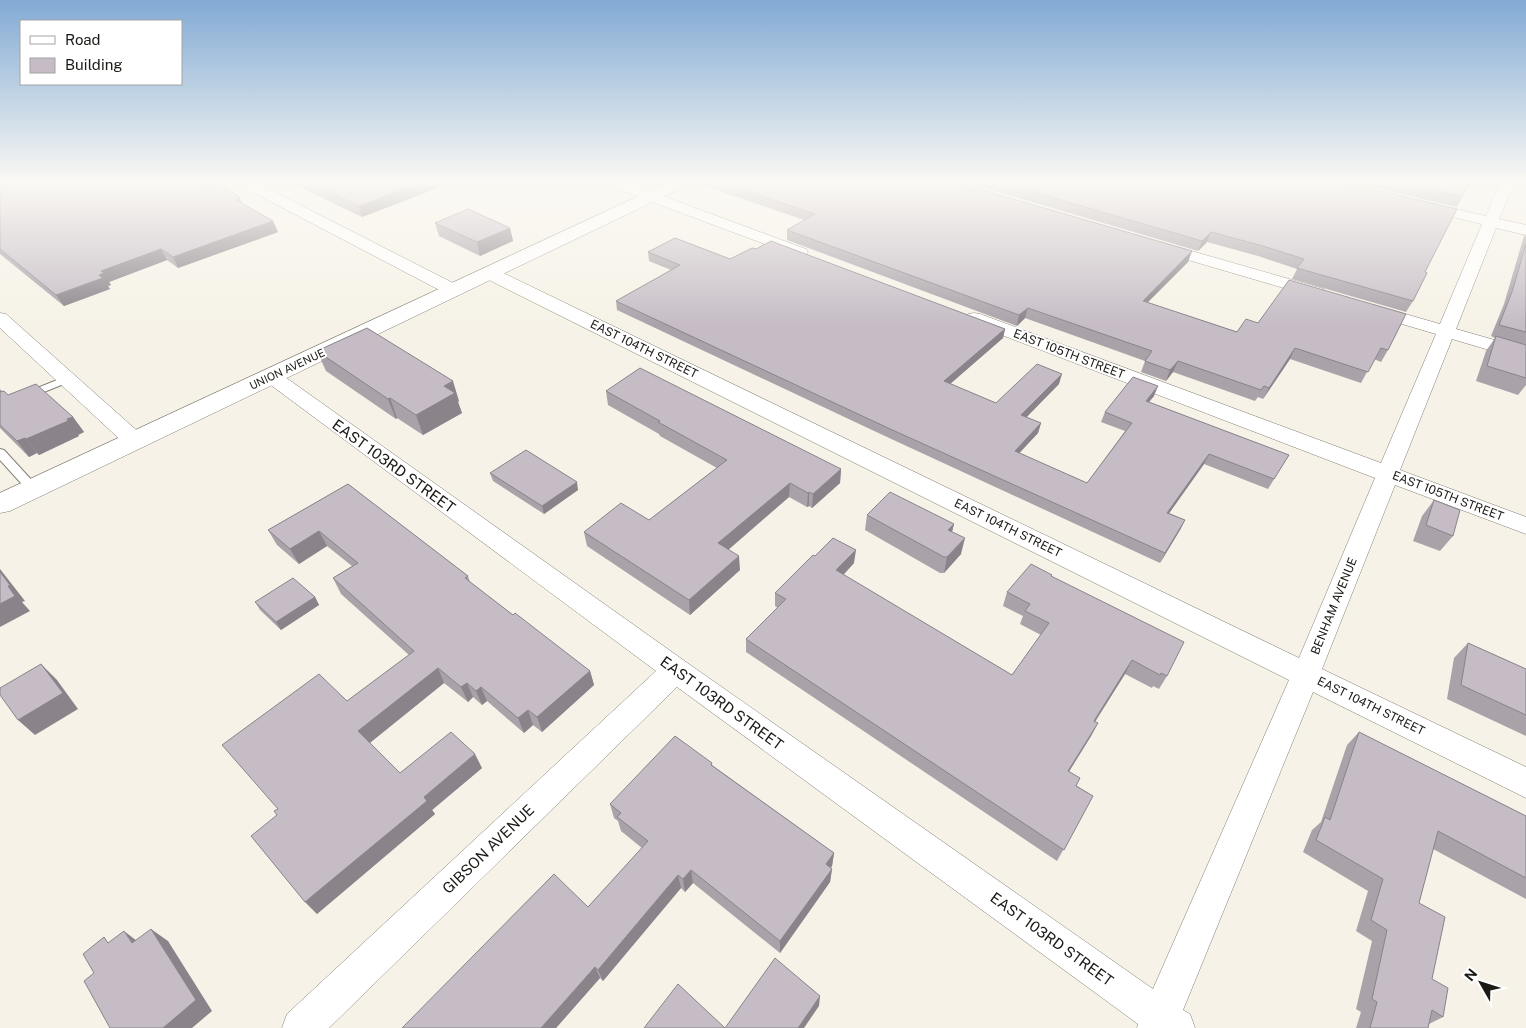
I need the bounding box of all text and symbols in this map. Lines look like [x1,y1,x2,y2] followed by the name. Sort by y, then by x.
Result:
[20,20,182,85] legend
[65,31,101,48] text: Road
[65,56,123,73] text: Building
[588,317,700,381] street label: EAST 104TH STREET
[1011,326,1127,382] street label: EAST 105TH STREET
[247,346,327,392] street label: UNION AVENUE
[329,416,459,516] street label: EAST 103RD STREET
[1390,468,1506,524] street label: EAST 105TH STREET
[952,496,1064,560] street label: EAST 104TH STREET
[1308,555,1360,657] street label: BENHAM AVENUE
[657,653,787,753] street label: EAST 103RD STREET
[1315,674,1427,738] street label: EAST 104TH STREET
[439,801,537,897] street label: GIBSON AVENUE
[987,889,1117,989] street label: EAST 103RD STREET
[1456,958,1506,1008] north arrow
[1461,966,1481,984] text: N

